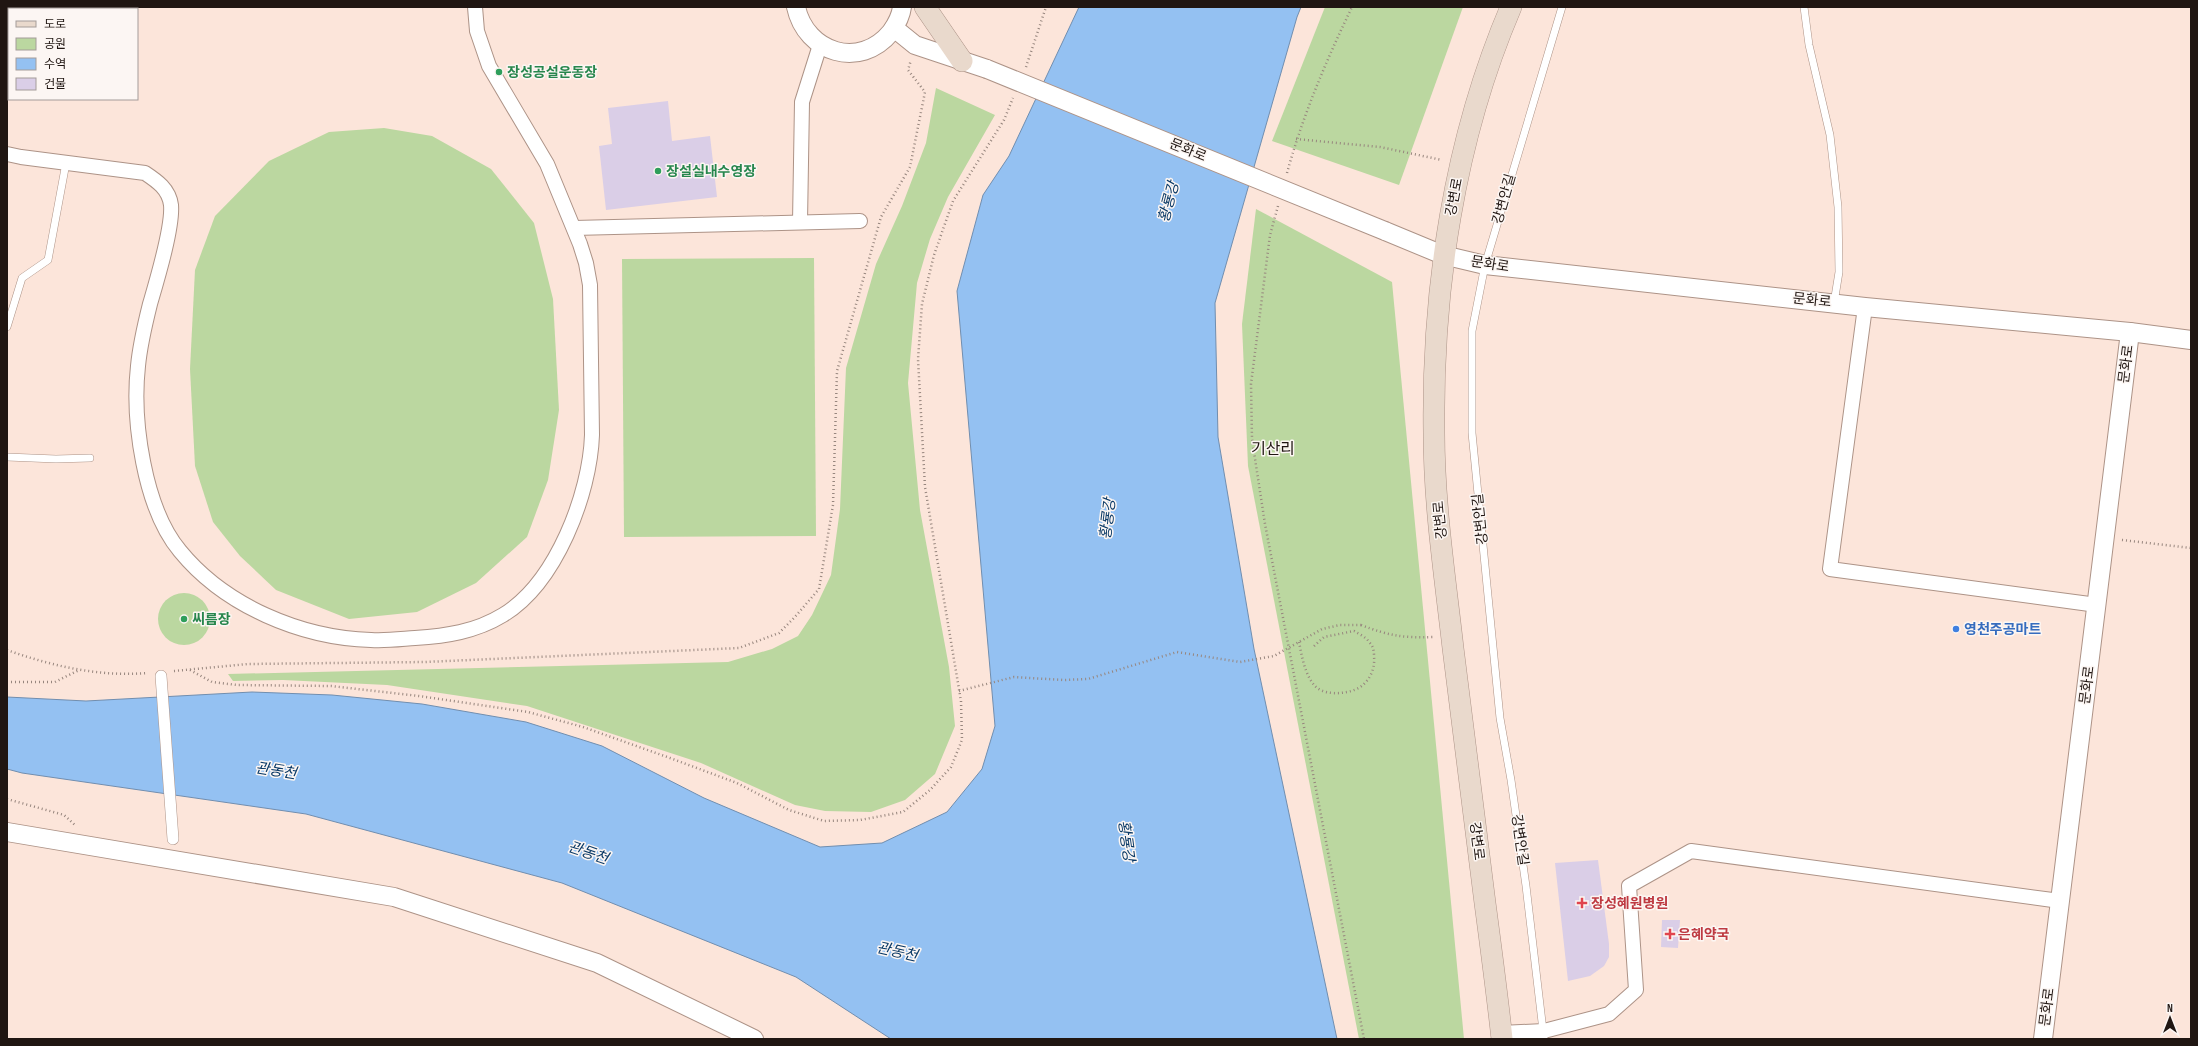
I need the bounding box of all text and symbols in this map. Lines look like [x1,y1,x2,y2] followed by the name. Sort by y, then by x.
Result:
[8,8,138,100] legend
[44,17,66,32] text: 도로
[44,37,66,52] text: 공원
[44,57,66,72] text: 수역
[507,64,597,81] place label: 장성공설운동장
[494,67,504,77] marker: 장성공설운동장
[44,77,66,92] text: 건물
[1167,135,1209,165] street label: 문화로
[666,163,756,180] place label: 장설실내수영장
[653,166,663,176] marker: 장설실내수영장
[1489,172,1519,226] street label: 강변안길
[1442,176,1466,218] street label: 강변로
[1154,177,1184,224] water label: 황룡강
[1470,253,1511,275] street label: 문화로
[1792,290,1832,310] street label: 문화로
[2115,344,2137,384] street label: 문화로
[1251,440,1295,459] district label: 기산리
[1469,492,1491,546] street label: 강변안길
[1096,495,1120,541] water label: 황룡강
[1430,500,1450,540] street label: 강변로
[192,611,231,628] place label: 씨름장
[179,614,189,624] marker: 씨름장
[1964,621,2041,638] place label: 영천주공마트
[1951,624,1961,634] marker: 영천주공마트
[2076,665,2098,705] street label: 문화로
[254,758,300,784] water label: 관동천
[1508,813,1532,867] street label: 강변안길
[1114,819,1139,865] water label: 황룡강
[1466,821,1488,861] street label: 강변로
[565,837,613,869] water label: 관동천
[1591,895,1668,912] place label: 장성혜원병원
[1576,897,1588,909] marker: 장성혜원병원
[1678,926,1730,943] place label: 은혜약국
[1665,929,1675,939] marker: 은혜약국
[875,938,921,966] water label: 관동천
[2036,987,2058,1027] street label: 문화로
[2150,998,2190,1038] north arrow
[2167,1002,2173,1015] text: N

